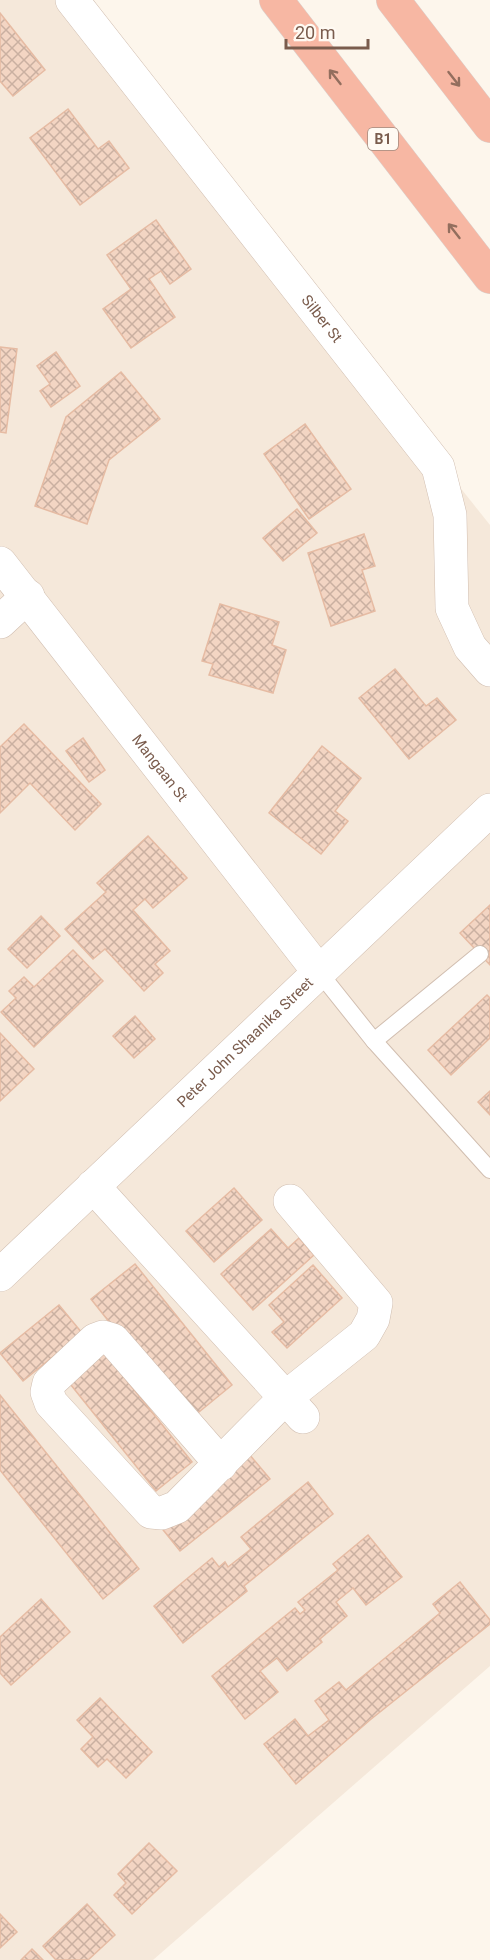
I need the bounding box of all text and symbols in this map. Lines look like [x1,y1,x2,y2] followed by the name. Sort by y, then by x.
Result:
[286,12,368,50] scale bar
[295,22,335,43] text: 20 m
[329,69,342,85] one-way arrow
[448,71,461,87] one-way arrow
[368,128,398,150] road number: B1
[448,223,461,239] one-way arrow
[298,291,346,346] street label: Silber St
[128,731,192,805] street label: Mangaan St
[173,974,317,1111] street label: Peter John Shaanika Street

